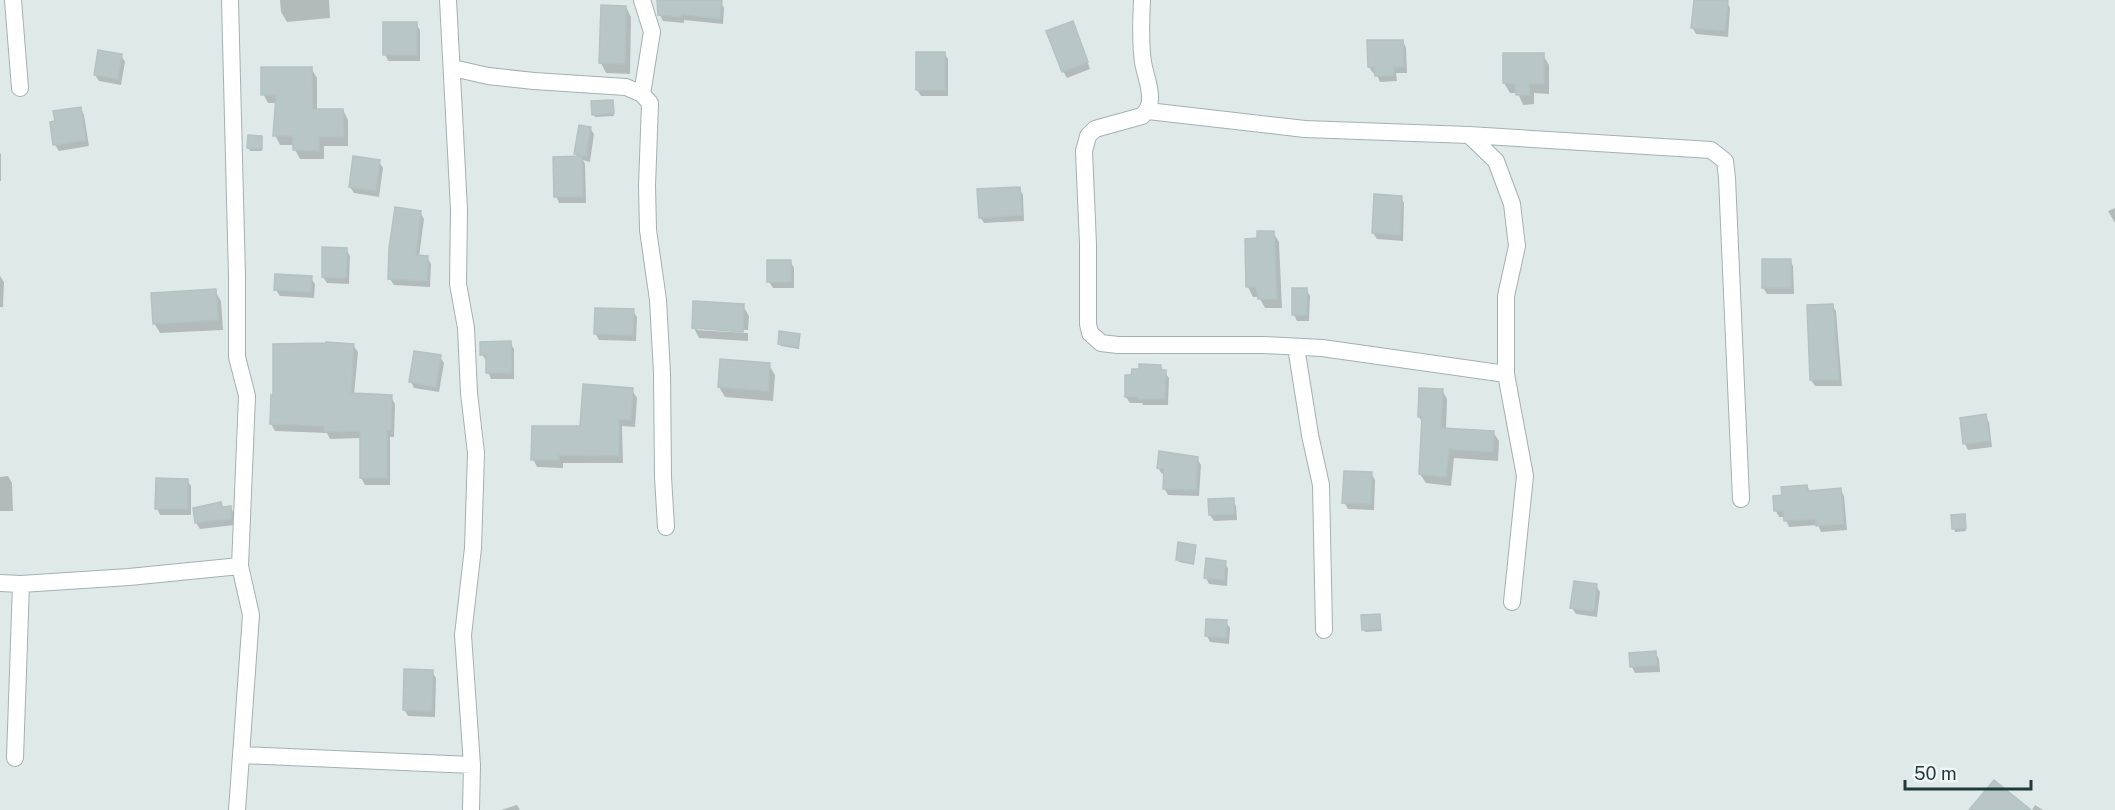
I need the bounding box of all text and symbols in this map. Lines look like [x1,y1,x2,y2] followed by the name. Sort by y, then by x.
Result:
[1905,753,2031,791] scale bar
[1914,763,1957,784] text: 50 m

